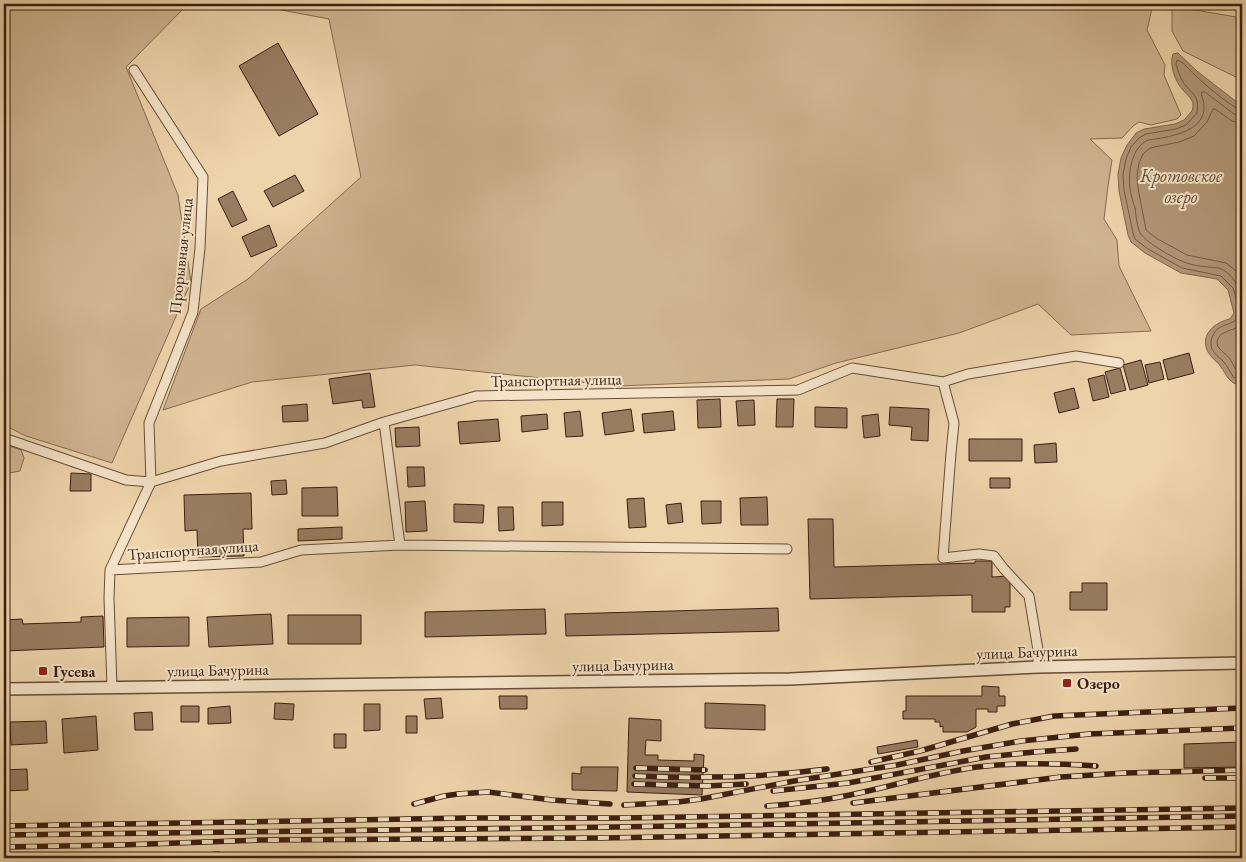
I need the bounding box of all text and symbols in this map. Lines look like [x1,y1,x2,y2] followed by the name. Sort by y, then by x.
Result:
[1139,164,1223,209] water label: Кротовское озеро
[164,196,198,315] street label: Прорывная улица
[490,368,622,392] street label: Транспортная улица
[127,535,260,565] street label: Транспортная улица
[976,640,1079,664] street label: улица Бачурина
[572,654,675,676] street label: улица Бачурина
[167,659,270,681] street label: улица Бачурина
[53,661,97,682] place label: Гусева
[37,665,49,677] marker: Гусева
[1077,673,1120,694] place label: Озеро
[1061,677,1073,689] marker: Озеро

